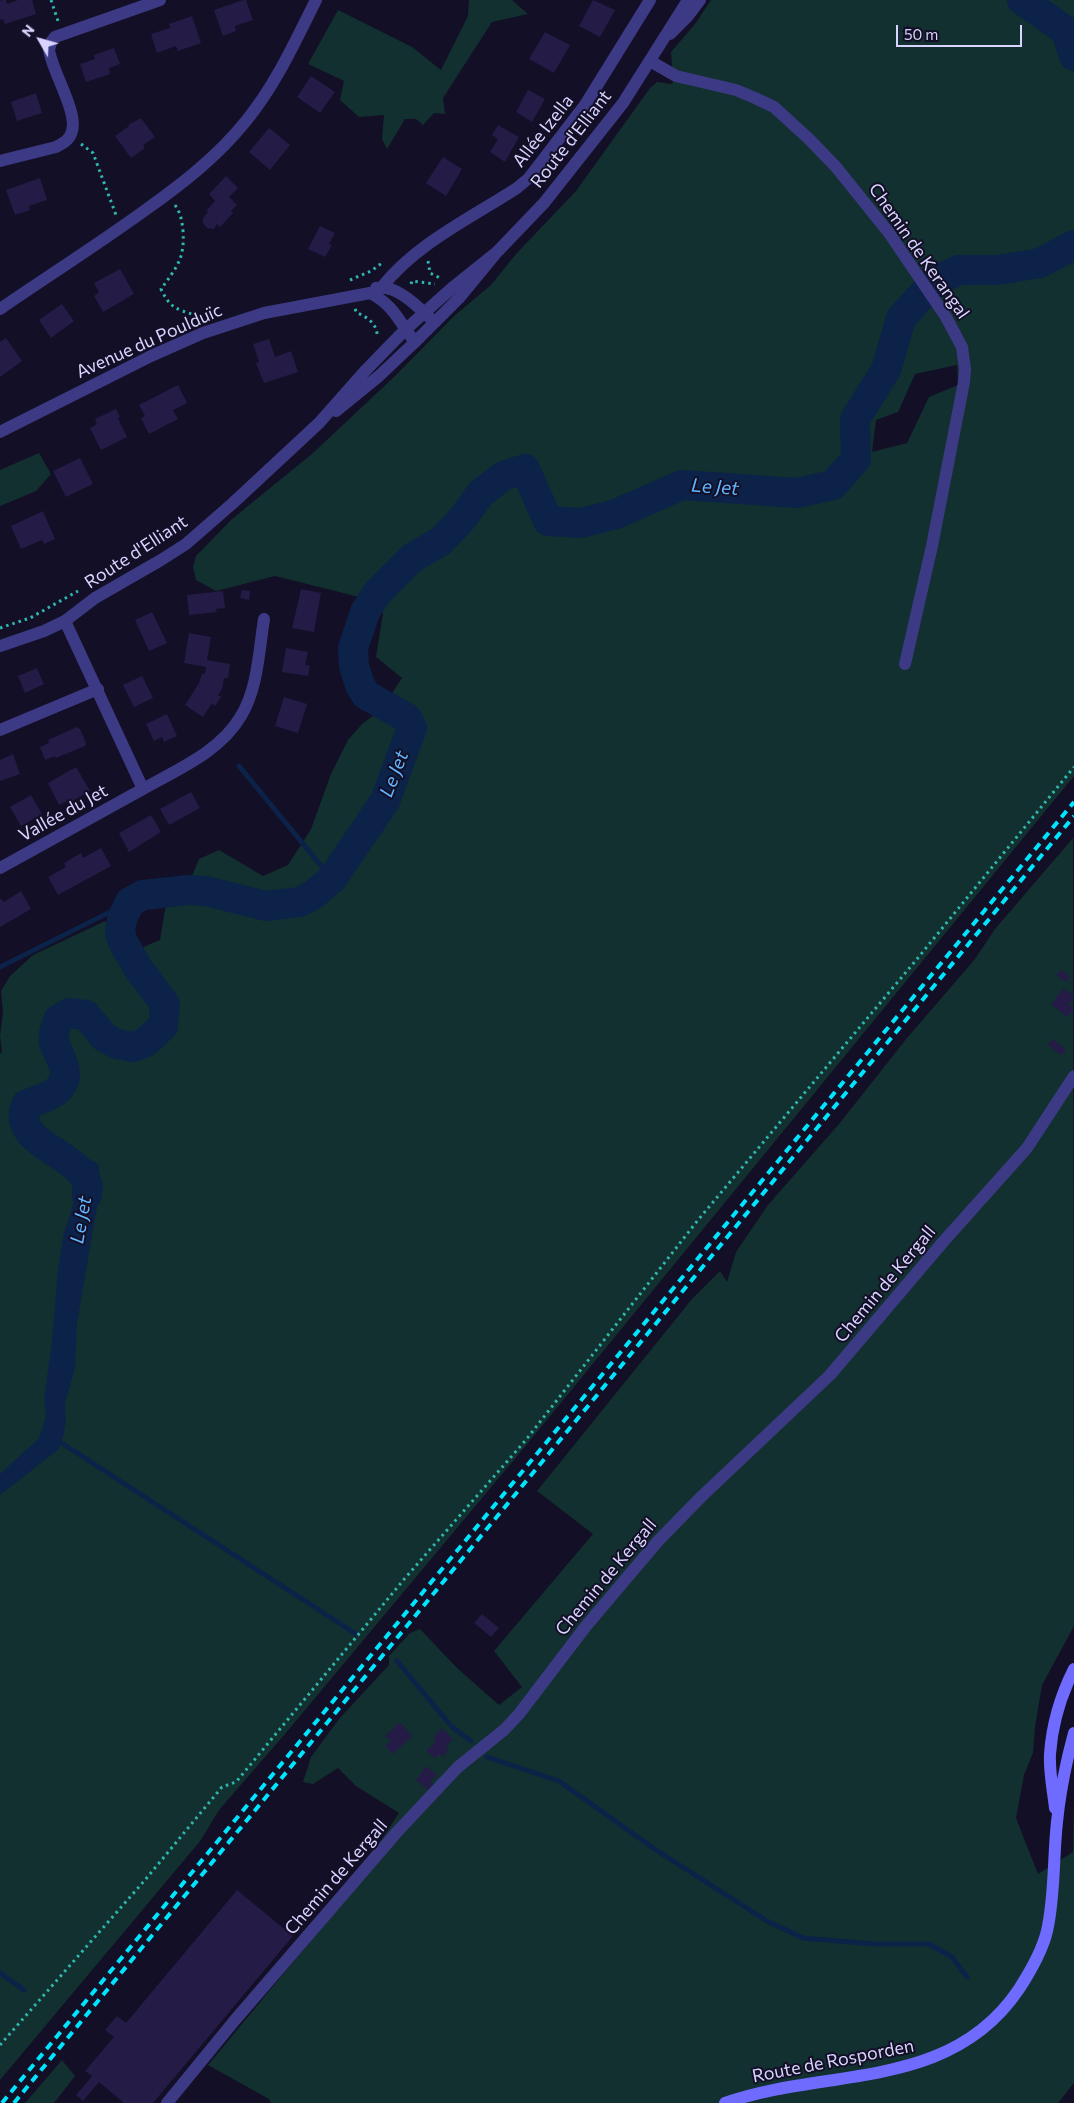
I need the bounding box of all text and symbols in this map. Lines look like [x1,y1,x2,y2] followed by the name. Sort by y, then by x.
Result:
[15,15,65,65] north arrow
[899,15,1025,47] scale bar
[18,21,38,40] text: N
[904,25,938,43] text: 50 m
[526,86,616,192] street label: Route d'Elliant
[508,90,578,172] street label: Allée Izella
[864,179,974,323] street label: Chemin de Kerangal
[73,299,225,383] street label: Avenue du Poulduïc
[690,474,740,500] water label: Le Jet
[81,511,191,593] street label: Route d'Elliant
[375,748,413,800] water label: Le Jet
[15,780,111,846] street label: Vallée du Jet
[66,1195,96,1245] water label: Le Jet
[830,1221,940,1347] street label: Chemin de Kergall
[551,1514,661,1640] street label: Chemin de Kergall
[280,1815,392,1939] street label: Chemin de Kergall
[750,2035,916,2087] street label: Route de Rosporden

